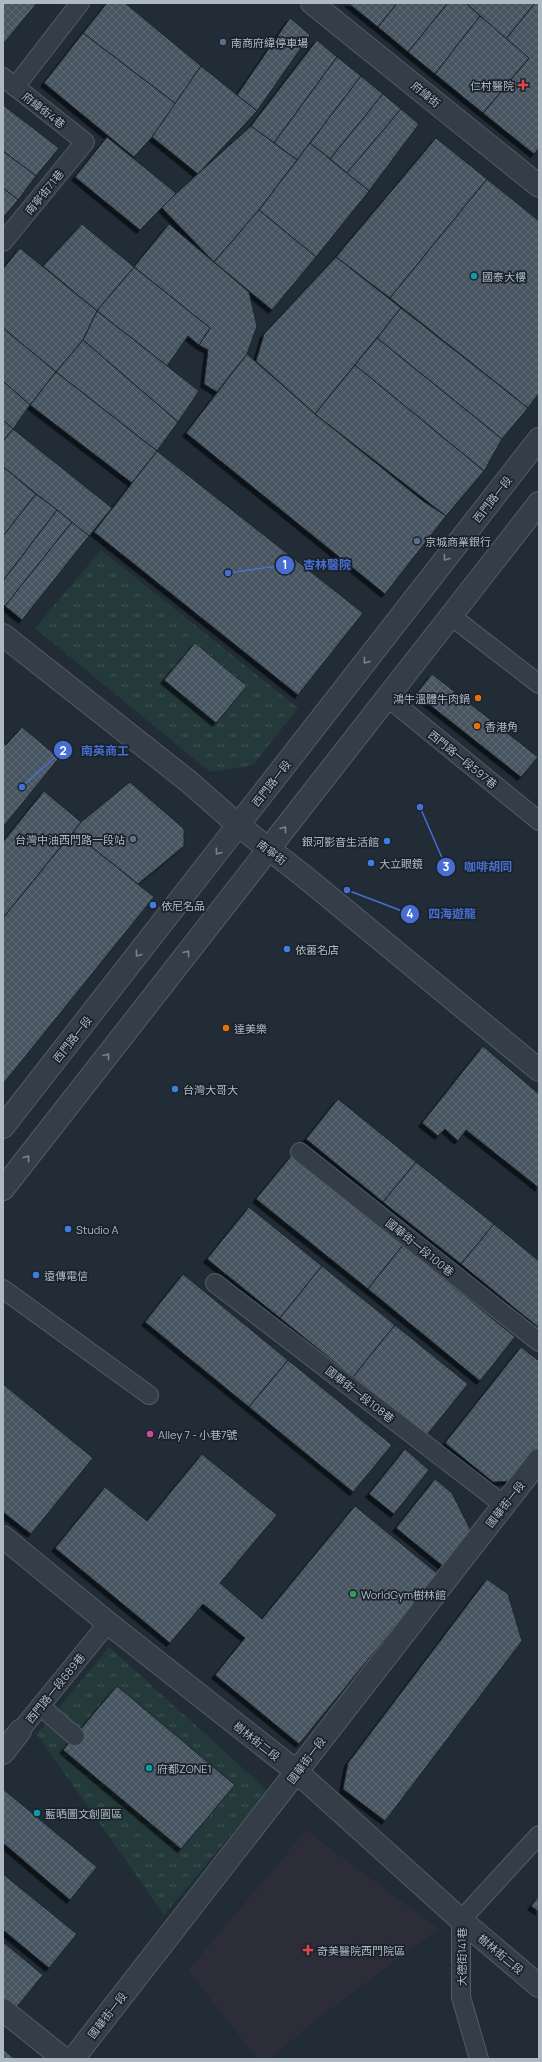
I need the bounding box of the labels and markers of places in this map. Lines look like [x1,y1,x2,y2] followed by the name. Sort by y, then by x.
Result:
[231,35,308,50] place label: 南商府緯停車場
[218,37,228,47] marker: 南商府緯停車場
[470,78,514,93] place label: 仁村醫院
[517,79,529,91] marker: 仁村醫院
[482,269,526,284] place label: 國泰大樓
[469,271,479,281] marker: 國泰大樓
[425,534,491,549] place label: 京城商業銀行
[412,536,422,546] marker: 京城商業銀行
[275,553,359,577] callout: 杏林醫院
[393,691,470,706] place label: 鴻牛溫體牛肉鍋
[473,693,483,703] marker: 鴻牛溫體牛肉鍋
[485,719,518,734] place label: 香港角
[472,721,482,731] marker: 香港角
[53,738,137,762] callout: 南英商工
[15,832,125,847] place label: 台灣中油西門路一段站
[128,834,138,844] marker: 台灣中油西門路一段站
[302,834,379,849] place label: 銀河影音生活館
[382,836,392,846] marker: 銀河影音生活館
[436,855,520,879] callout: 咖啡胡同
[379,856,423,871] place label: 大立眼鏡
[366,858,376,868] marker: 大立眼鏡
[161,898,205,913] place label: 依尼名品
[148,900,158,910] marker: 依尼名品
[400,902,484,926] callout: 四海遊龍
[295,942,339,957] place label: 依蕾名店
[282,944,292,954] marker: 依蕾名店
[234,1021,267,1036] place label: 達美樂
[221,1023,231,1033] marker: 達美樂
[183,1082,238,1097] place label: 台灣大哥大
[170,1084,180,1094] marker: 台灣大哥大
[76,1222,119,1237] place label: Studio A
[63,1224,73,1234] marker: Studio A
[44,1268,88,1283] place label: 遠傳電信
[31,1270,41,1280] marker: 遠傳電信
[158,1427,238,1442] place label: Alley 7 - 小巷7號
[145,1429,155,1439] marker: Alley 7 - 小巷7號
[361,1587,446,1602] place label: WorldGym樹林館
[348,1589,358,1599] marker: WorldGym樹林館
[157,1761,212,1776] place label: 府都ZONE1
[144,1763,154,1773] marker: 府都ZONE1
[45,1806,122,1821] place label: 藍晒圖文創園區
[32,1808,42,1818] marker: 藍晒圖文創園區
[317,1943,405,1958] place label: 奇美醫院西門院區
[302,1944,314,1956] marker: 奇美醫院西門院區

